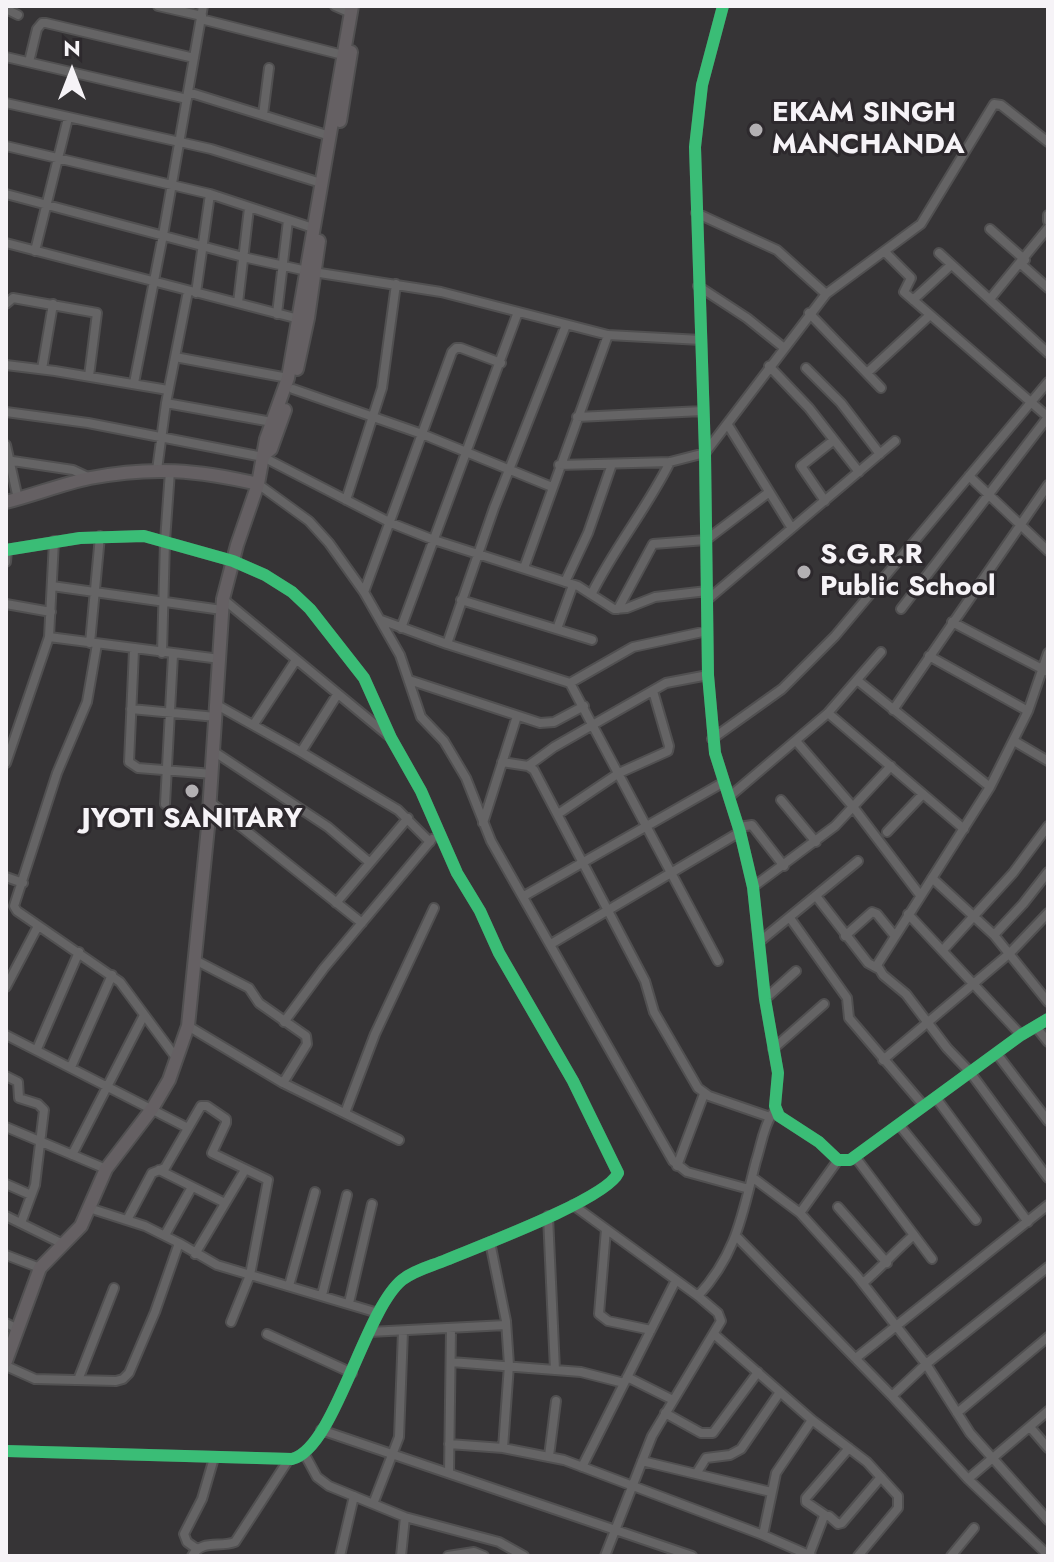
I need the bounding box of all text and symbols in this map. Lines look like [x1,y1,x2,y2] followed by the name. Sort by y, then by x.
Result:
[32,32,112,112] north arrow
[63,32,81,64] text: N
[772,97,964,163] place label: EKAM SINGH MANCHANDA
[747,121,765,139] marker: EKAM SINGH MANCHANDA
[820,539,996,605] place label: S.G.R.R Public School
[795,563,813,581] marker: S.G.R.R Public School
[183,782,201,800] marker: JYOTI SANITARY
[82,803,302,837] place label: JYOTI SANITARY

